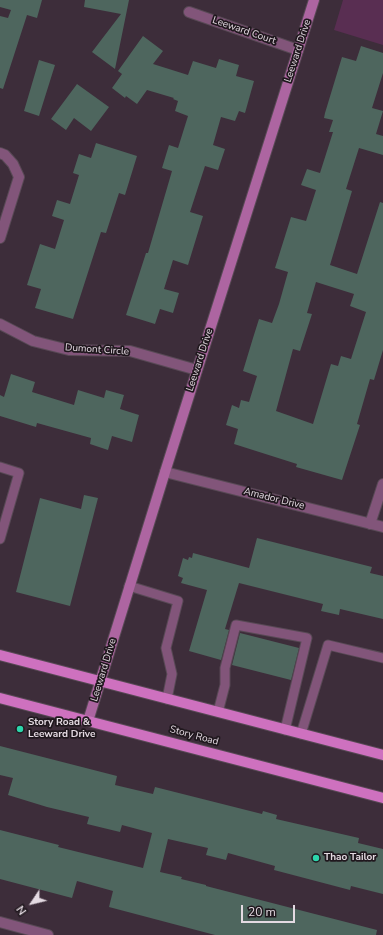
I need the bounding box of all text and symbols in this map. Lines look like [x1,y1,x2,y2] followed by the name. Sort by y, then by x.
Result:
[211,15,277,47] street label: Leeward Court
[282,18,314,84] street label: Leeward Drive
[184,327,216,393] street label: Leeward Drive
[64,342,130,358] street label: Dumont Circle
[242,486,306,512] street label: Amador Drive
[89,637,119,703] street label: Leeward Drive
[28,717,95,740] place label: Story Road & Leeward Drive
[15,724,25,734] marker: Story Road & Leeward Drive
[168,724,220,748] street label: Story Road
[324,852,376,864] place label: Thao Tailor
[311,853,321,863] marker: Thao Tailor
[12,883,52,923] north arrow
[243,897,297,923] scale bar
[13,903,30,918] text: N
[248,904,276,920] text: 20 m

